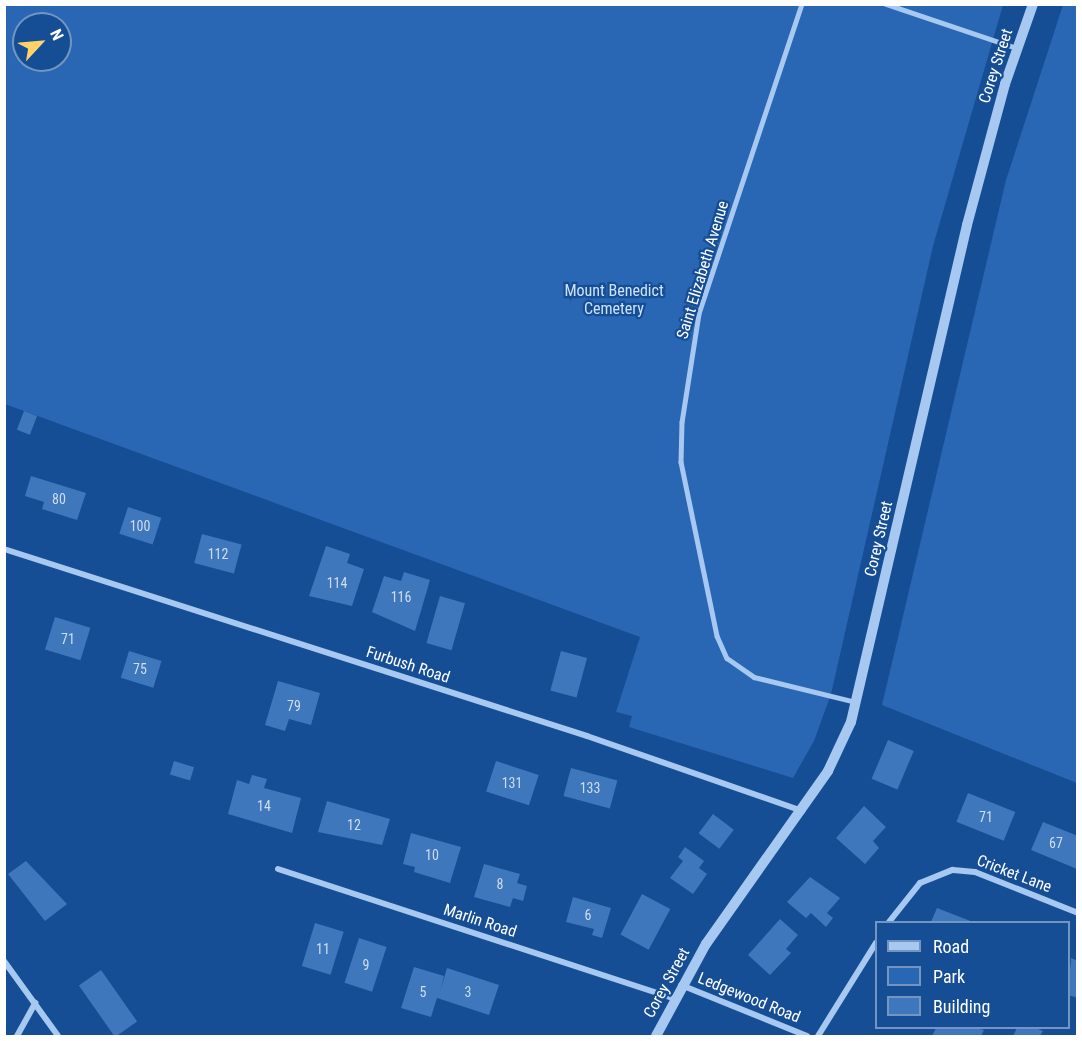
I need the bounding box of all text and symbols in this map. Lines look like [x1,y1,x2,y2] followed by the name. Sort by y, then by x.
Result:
[12,12,72,72] north arrow
[46,26,68,43] text: N
[975,26,1017,106] street label: Corey Street
[673,199,733,341] street label: Saint Elizabeth Avenue
[564,281,664,319] park label: Mount Benedict Cemetery
[52,491,66,507] house number: 80
[861,499,897,579] street label: Corey Street
[130,518,150,534] house number: 100
[208,546,228,562] house number: 112
[327,575,347,591] house number: 114
[391,589,411,605] house number: 116
[61,631,75,647] house number: 71
[364,642,452,688] street label: Furbush Road
[133,661,147,677] house number: 75
[287,698,301,714] house number: 79
[502,775,522,791] house number: 131
[580,780,600,796] house number: 133
[257,798,271,814] house number: 14
[979,809,993,825] house number: 71
[347,817,361,833] house number: 12
[1049,835,1063,851] house number: 67
[425,847,439,863] house number: 10
[974,851,1054,897] street label: Cricket Lane
[497,876,503,892] house number: 8
[441,900,519,942] street label: Marlin Road
[585,907,591,923] house number: 6
[875,921,1070,1029] legend
[933,936,969,957] text: Road
[316,941,330,957] house number: 11
[640,945,694,1021] street label: Corey Street
[363,957,369,973] house number: 9
[933,966,965,987] text: Park
[695,969,803,1027] street label: Ledgewood Road
[420,984,426,1000] house number: 5
[465,984,471,1000] house number: 3
[933,996,990,1017] text: Building

